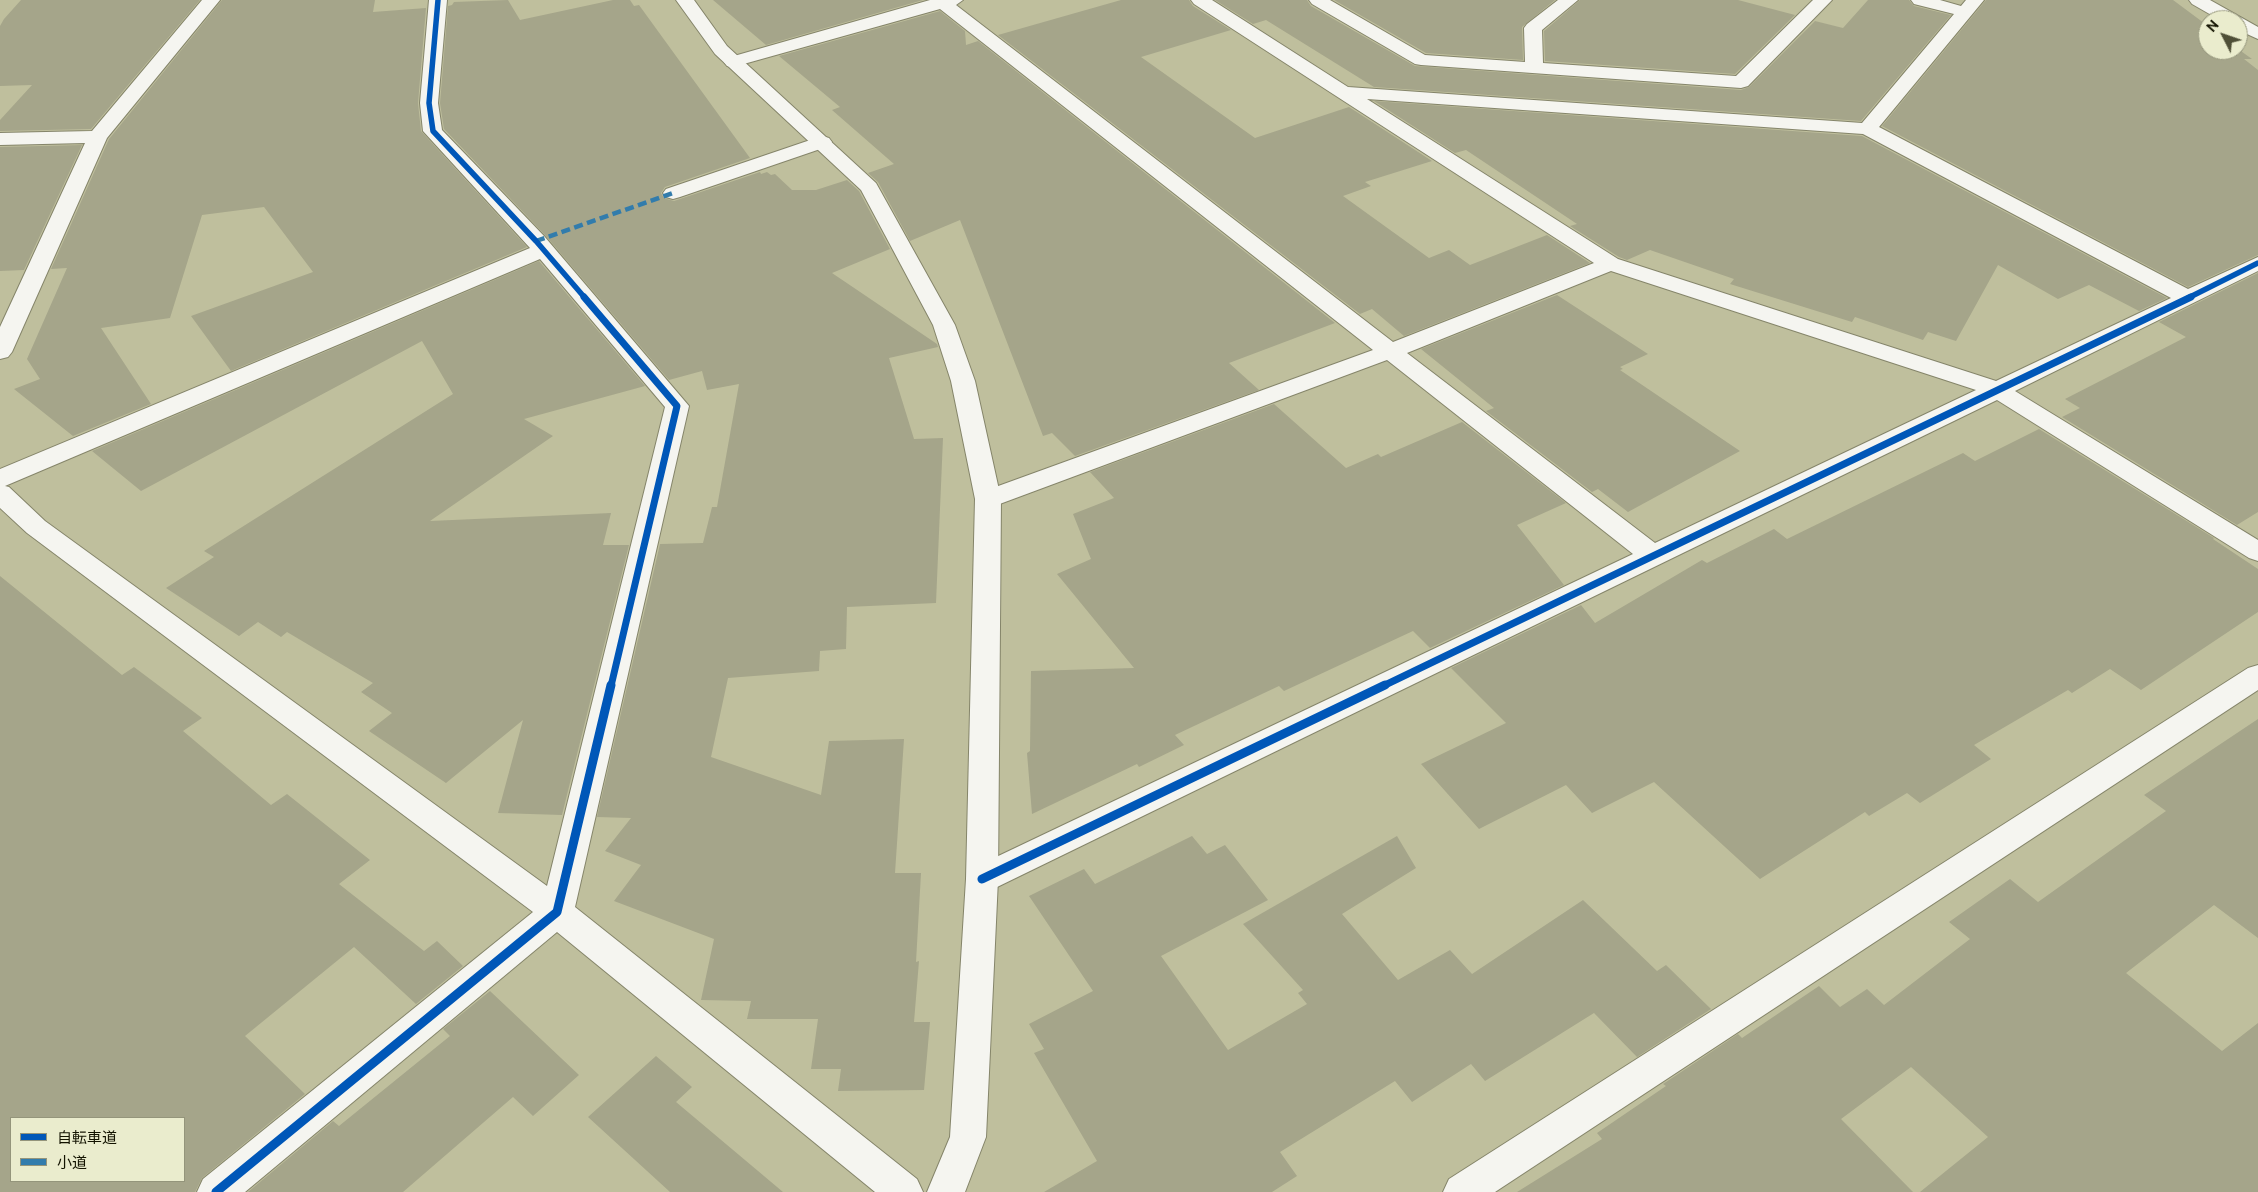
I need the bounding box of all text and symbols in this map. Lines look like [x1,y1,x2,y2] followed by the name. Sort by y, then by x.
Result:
[2198,10,2248,60] north arrow
[2203,17,2222,35] text: N
[10,1117,185,1182] legend
[57,1129,117,1146] text: 自転車道
[57,1154,87,1171] text: 小道

